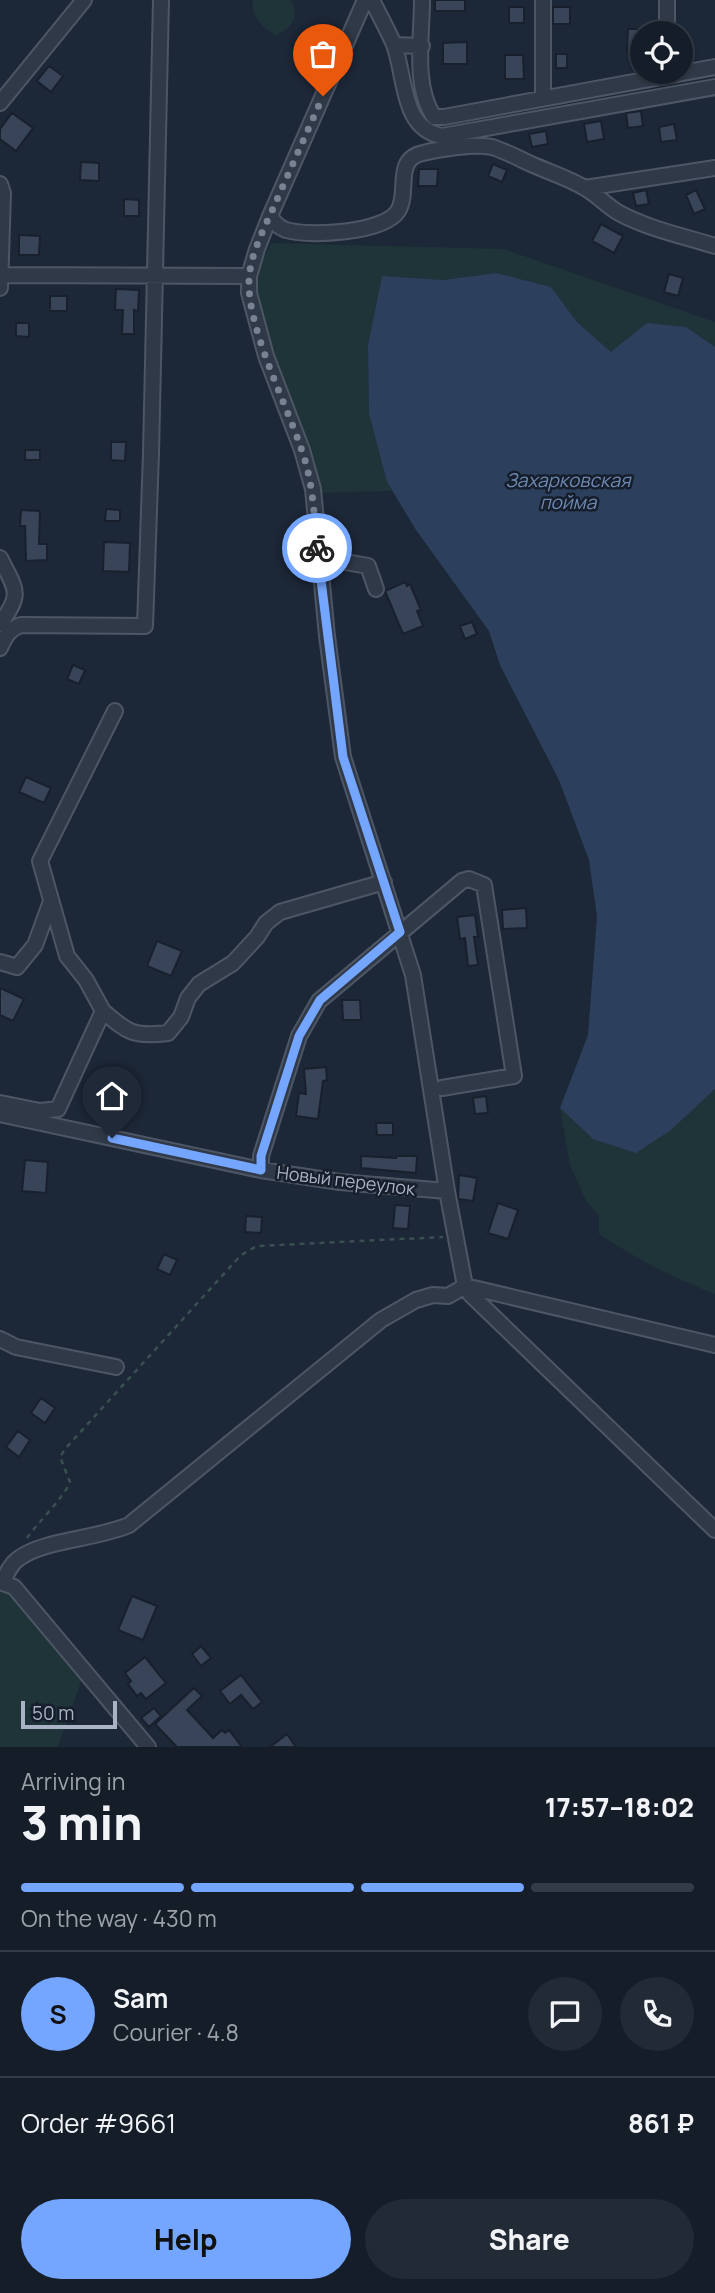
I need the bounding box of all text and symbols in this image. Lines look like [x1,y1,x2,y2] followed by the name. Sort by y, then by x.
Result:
[630,21,693,84] map controls
[630,21,693,84] button: locate
[293,24,353,96] pin
[304,35,342,73] icon: bag
[506,467,632,515] water label: Захарковская пойма
[282,513,352,583] courier
[298,529,336,567] icon: bike
[82,1066,142,1138] pin
[93,1077,131,1115] icon: home
[275,1160,418,1201] street label: Новый переулок
[21,1698,117,1730] scale bar
[32,1700,74,1726] text: 50 m
[21,1765,126,1797] text: Arriving in
[545,1789,694,1825] text: 17:57–18:02
[21,1791,142,1854] text: 3 min
[21,1902,217,1934] text: On the way · 430 m
[528,1977,602,2051] button: chat
[620,1977,694,2051] button: phone
[113,1980,168,2016] text: Sam
[49,1996,67,2032] text: S
[113,2016,239,2048] text: Courier · 4.8
[21,2105,176,2141] text: Order #9661
[628,2105,694,2141] text: 861 ₽
[21,2199,351,2279] button: Help
[365,2199,694,2279] button: Share

